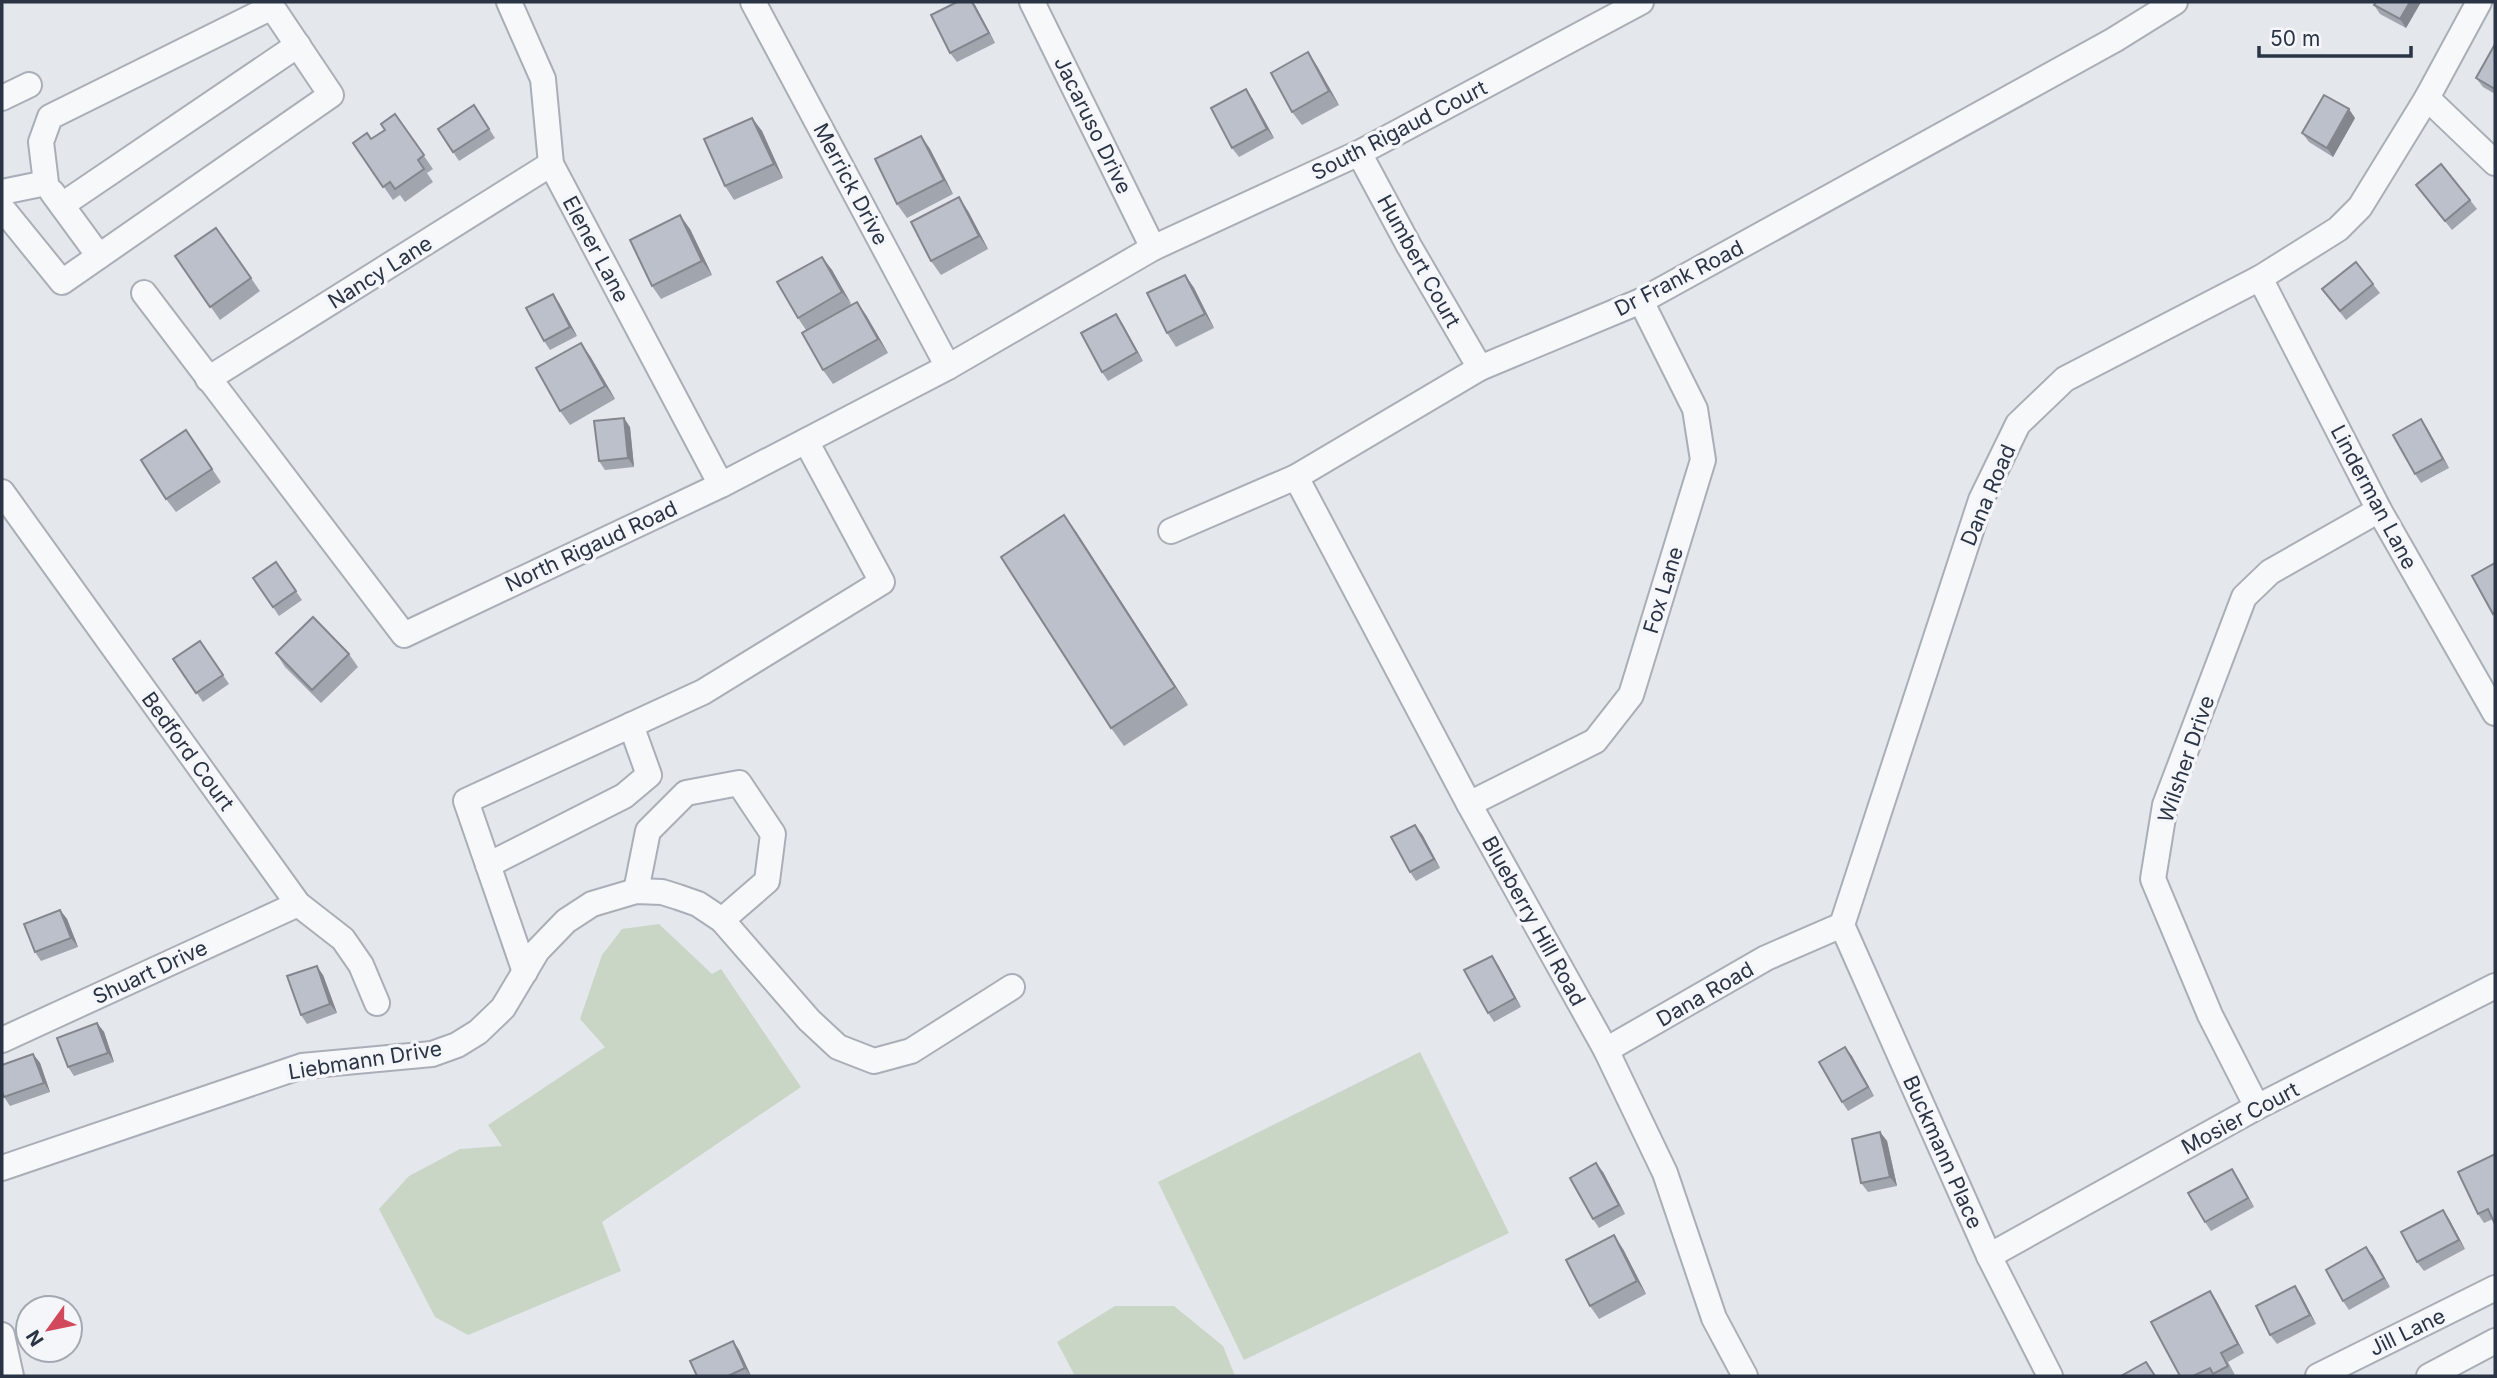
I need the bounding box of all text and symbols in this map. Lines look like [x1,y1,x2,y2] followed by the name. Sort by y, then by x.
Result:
[2259,14,2411,58] scale bar
[2270,26,2320,51] text: 50 m
[1049,52,1137,198] street label: Jacaruso Drive
[1307,75,1491,185] street label: South Rigaud Court
[808,119,894,249] street label: Merrick Drive
[1372,190,1466,332] street label: Humbert Court
[558,192,634,306] street label: Elener Lane
[323,230,437,314] street label: Nancy Lane
[1611,235,1747,321] street label: Dr Frank Road
[2326,421,2422,573] street label: Linderman Lane
[1955,441,2021,549] street label: Dana Road
[501,495,681,597] street label: North Rigaud Road
[1638,544,1688,636] street label: Fox Lane
[137,687,239,815] street label: Bedford Court
[2153,692,2219,826] street label: Wilsher Drive
[1477,832,1591,1010] street label: Blueberry Hill Road
[89,935,211,1009] street label: Shuart Drive
[1652,956,1758,1032] street label: Dana Road
[286,1036,444,1084] street label: Liebmann Drive
[1898,1071,1988,1233] street label: Buckmann Place
[2177,1077,2303,1159] street label: Mosier Court
[14,1294,84,1364] north arrow
[2365,1303,2449,1361] street label: Jill Lane
[22,1326,49,1350] text: N

